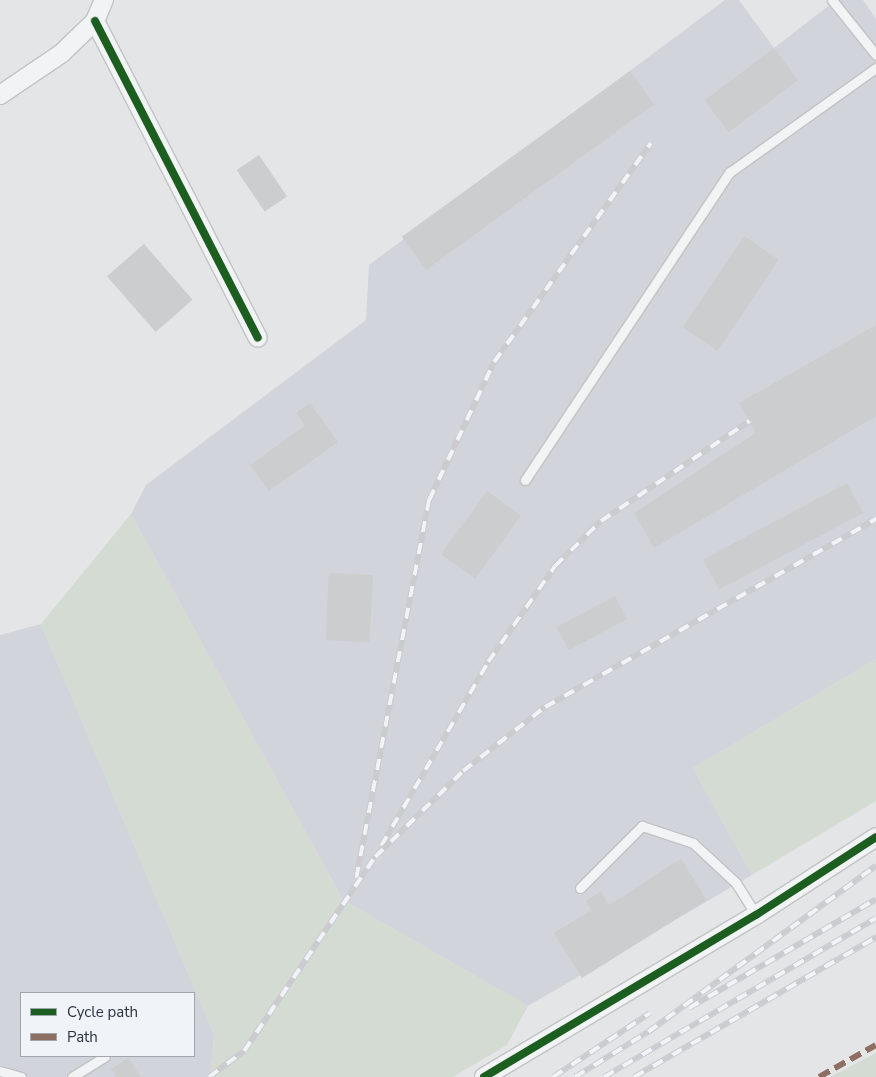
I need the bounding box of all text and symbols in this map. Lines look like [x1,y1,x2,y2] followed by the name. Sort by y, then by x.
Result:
[20,992,195,1057] legend
[67,1002,138,1022] text: Cycle path
[67,1027,98,1047] text: Path

